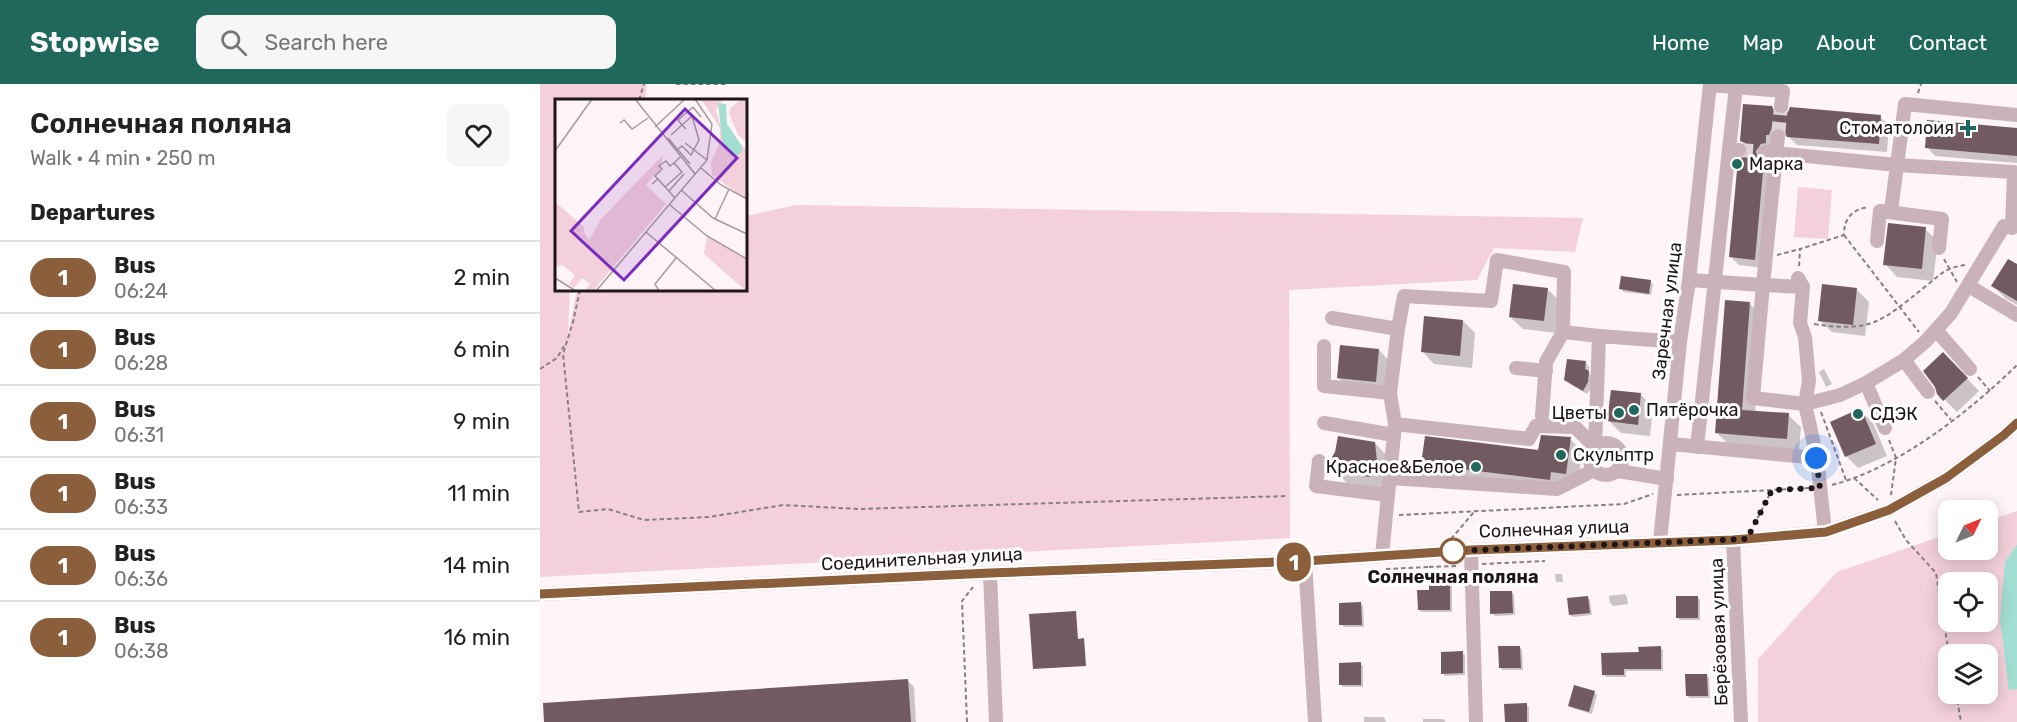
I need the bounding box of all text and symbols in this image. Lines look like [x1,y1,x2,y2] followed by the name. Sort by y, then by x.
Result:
[196,15,616,69] search box
[30,26,160,59] text: Stopwise
[217,26,250,59] icon: search
[265,29,388,56] text: Search here
[1652,30,1709,55] text: Home
[1742,30,1783,55] text: Map
[1816,30,1876,55] text: About
[1909,30,1987,55] text: Contact
[555,99,747,291] inset map
[447,104,510,167] button: heart
[30,107,292,140] text: Солнечная поляна
[1839,117,1954,139] place label: Стоматолоия
[1959,119,1977,137] marker: Стоматолоия
[30,146,215,170] text: Walk · 4 min · 250 m
[1749,153,1804,175] place label: Марка
[1730,157,1744,171] marker: Марка
[30,199,155,226] text: Departures
[1648,241,1686,381] street label: Заречная улица
[114,252,156,279] text: Bus
[453,264,510,291] text: 2 min
[58,265,68,290] text: 1
[114,279,168,303] text: 06:24
[114,324,156,351] text: Bus
[453,336,510,363] text: 6 min
[58,337,68,362] text: 1
[114,351,168,375] text: 06:28
[114,396,156,423] text: Bus
[1646,399,1739,421] place label: Пятёрочка
[1552,402,1607,424] place label: Цветы
[1627,403,1641,417] marker: Пятёрочка
[1870,403,1918,425] place label: СДЭК
[1612,406,1626,420] marker: Цветы
[1851,407,1865,421] marker: СДЭК
[453,408,510,435] text: 9 min
[58,409,68,434] text: 1
[114,423,164,447] text: 06:31
[1801,443,1831,473] your location
[1573,444,1654,466] place label: Скульптр
[1554,448,1568,462] marker: Скульптр
[1326,456,1464,478] place label: Красное&Белое
[1469,460,1483,474] marker: Красное&Белое
[114,468,156,495] text: Bus
[448,480,510,507] text: 11 min
[58,481,68,506] text: 1
[114,495,168,519] text: 06:33
[1938,500,1998,560] north arrow
[1938,500,1998,704] map controls
[1478,515,1630,543] street label: Солнечная улица
[1440,538,1466,564] marker: Солнечная поляна
[114,540,156,567] text: Bus
[1274,542,1314,582] line badge: 1
[821,543,1023,575] street label: Соединительная улица
[1289,550,1299,575] text: 1
[443,552,510,579] text: 14 min
[58,553,68,578] text: 1
[1705,558,1733,706] street label: Берёзовая улица
[1367,566,1539,588] place label: Солнечная поляна
[114,567,168,591] text: 06:36
[1938,572,1998,632] button: locate
[114,612,156,639] text: Bus
[444,624,510,651] text: 16 min
[58,625,68,650] text: 1
[114,639,169,663] text: 06:38
[1938,644,1998,704] button: layers

